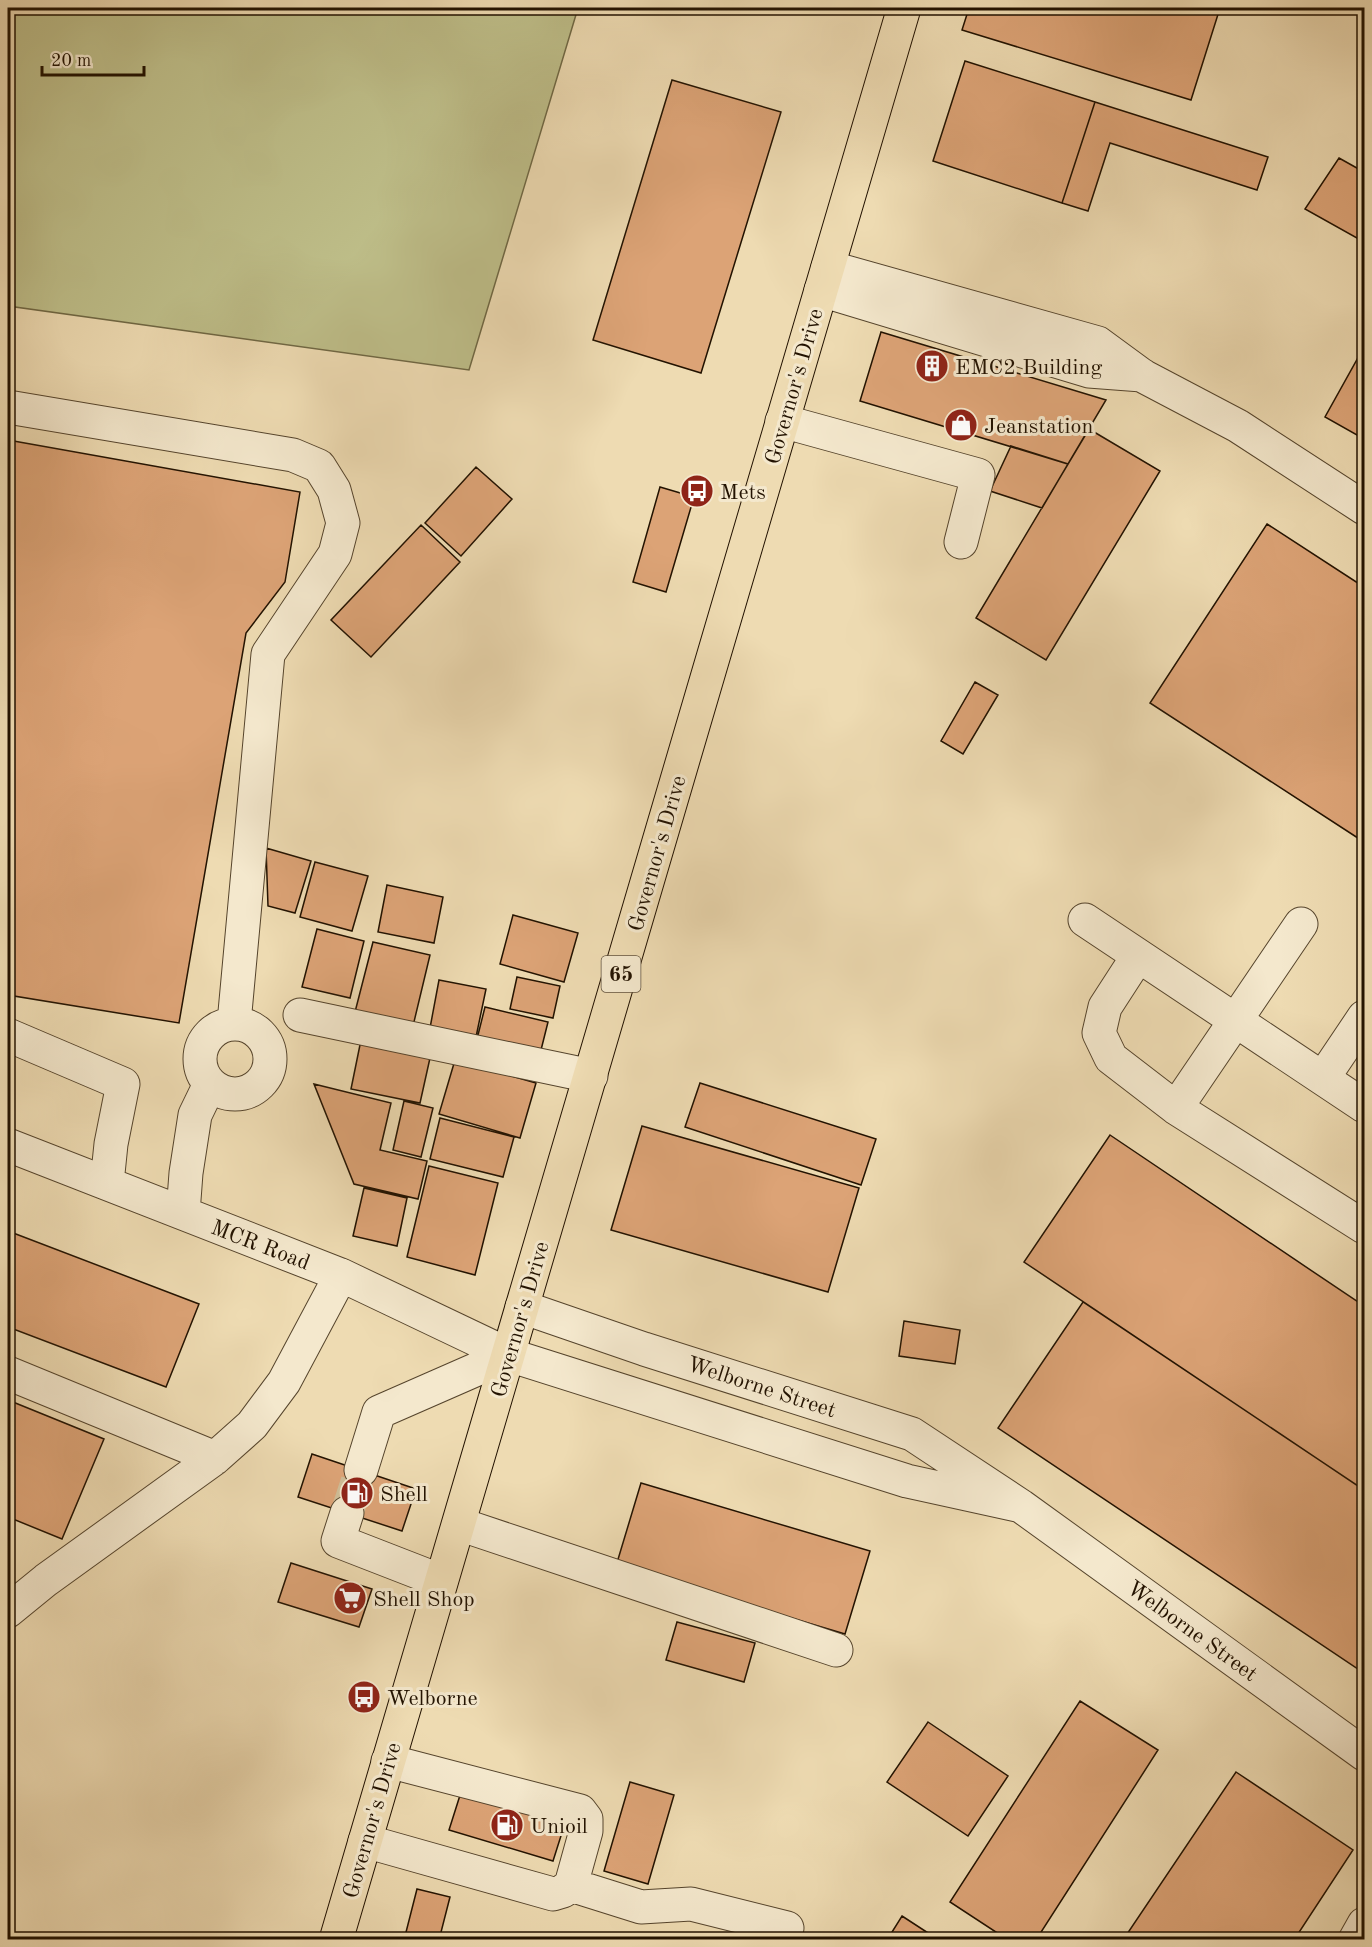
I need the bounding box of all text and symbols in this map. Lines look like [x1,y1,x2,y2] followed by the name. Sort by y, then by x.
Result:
[42,39,144,77] scale bar
[51,52,91,70] text: 20 m
[762,306,828,467] street label: Governor's Drive
[914,348,950,384] building icon: EMC2 Building
[955,357,1102,379] place label: EMC2 Building
[943,407,979,443] shop icon: Jeanstation
[984,416,1093,438] place label: Jeanstation
[679,473,715,509] bus stop icon: Mets
[720,482,766,504] place label: Mets
[625,773,691,934] street label: Governor's Drive
[602,956,640,992] road number: 65
[208,1217,313,1275] street label: MCR Road
[488,1239,554,1400] street label: Governor's Drive
[684,1353,839,1422] street label: Welborne Street
[339,1475,375,1511] fuel station icon: Shell
[380,1484,428,1506] place label: Shell
[1123,1577,1261,1686] street label: Welborne Street
[332,1580,368,1616] supermarket icon: Shell Shop
[373,1589,475,1611] place label: Shell Shop
[346,1679,382,1715] bus stop icon: Welborne
[387,1688,478,1710] place label: Welborne
[340,1740,406,1901] street label: Governor's Drive
[489,1807,525,1843] fuel station icon: Unioil
[530,1816,588,1838] place label: Unioil

